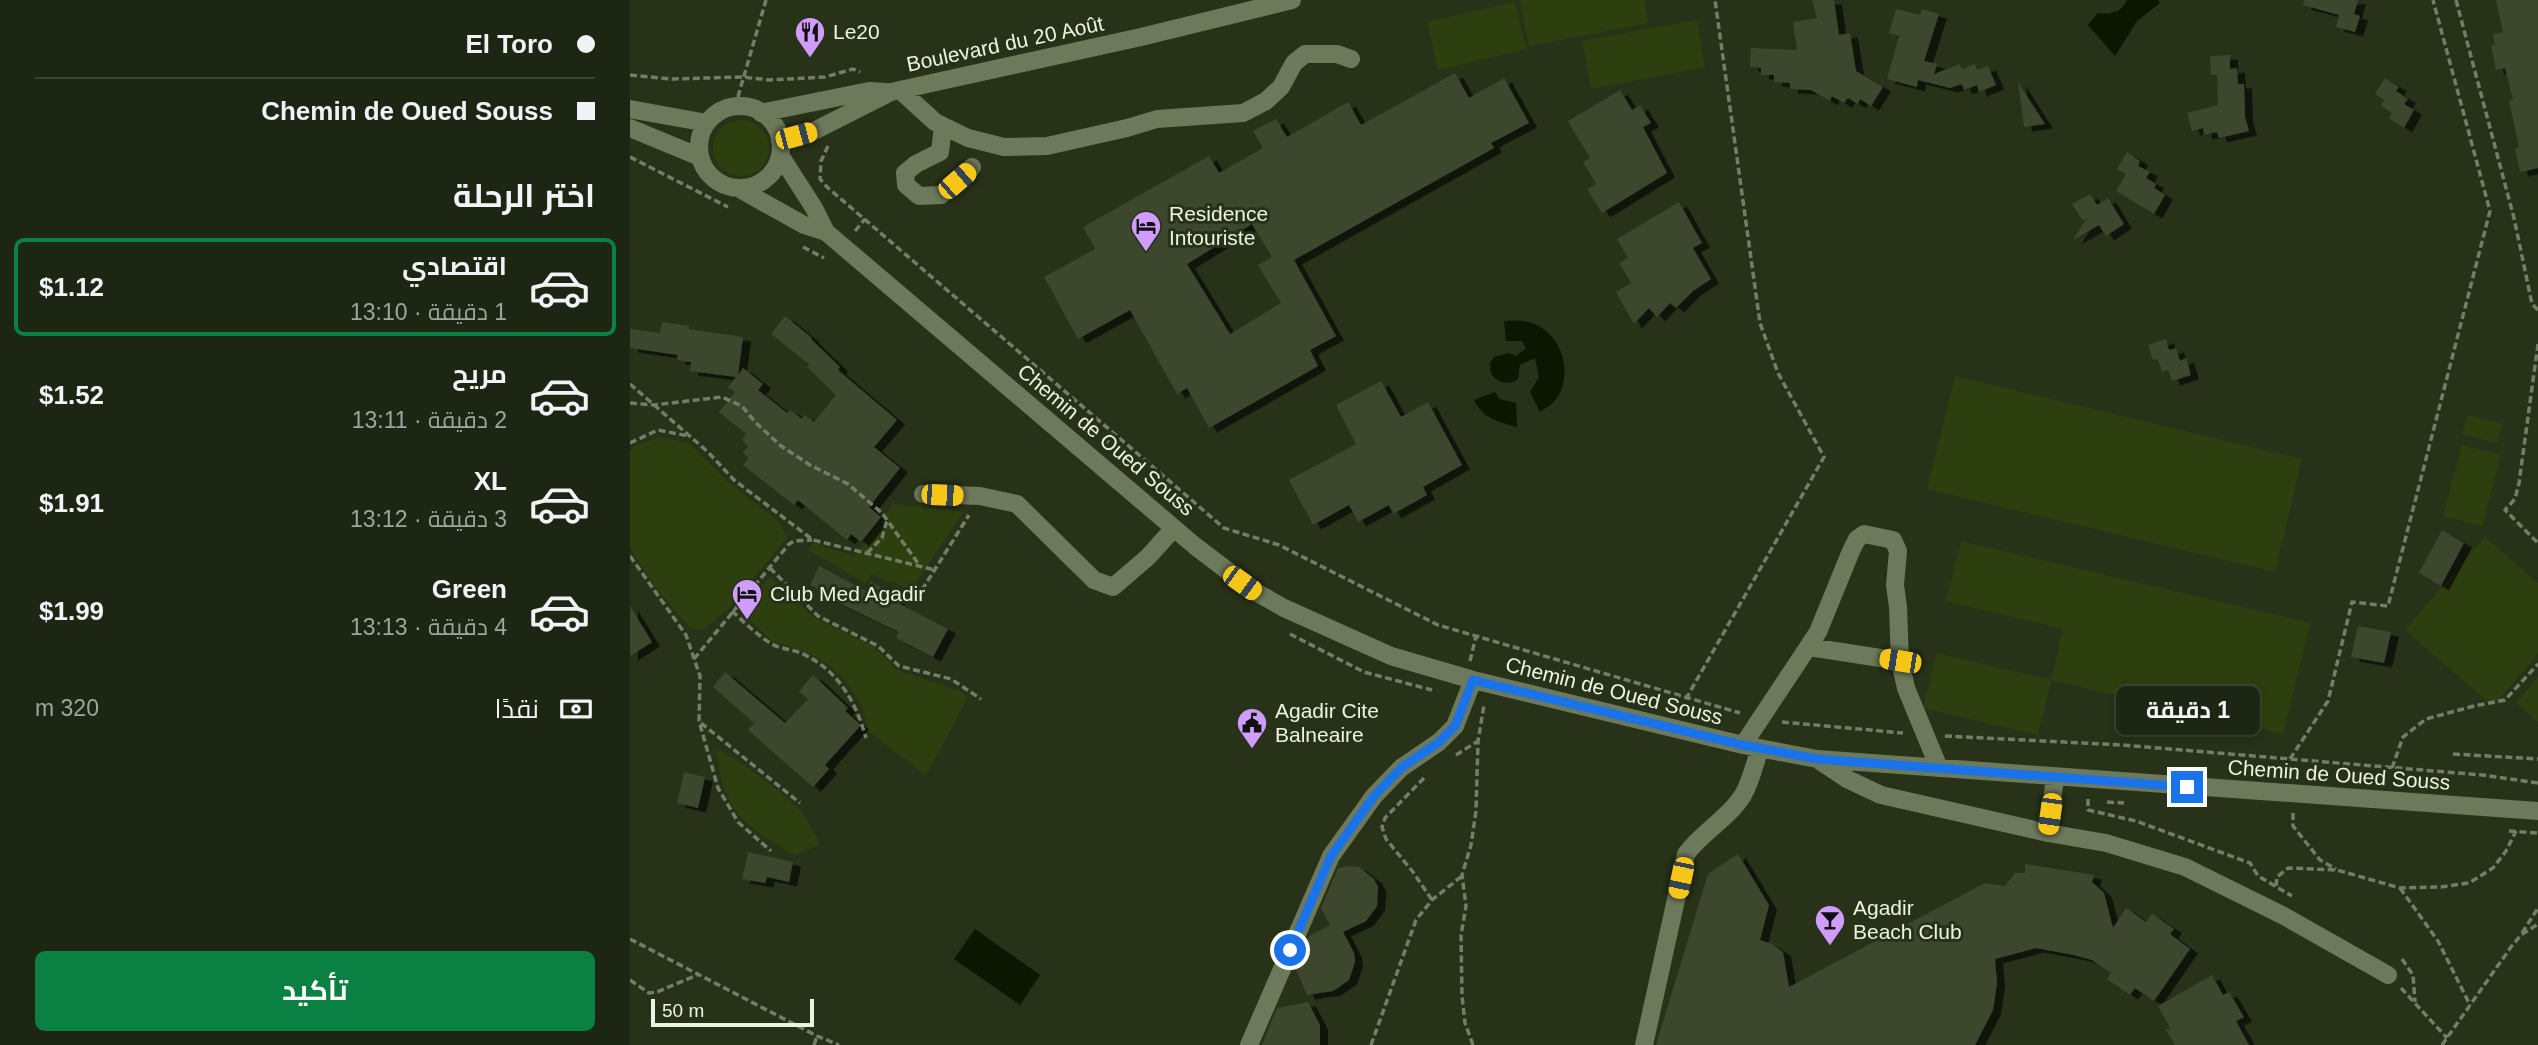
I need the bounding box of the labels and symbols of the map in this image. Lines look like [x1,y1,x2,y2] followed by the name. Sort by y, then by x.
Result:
[904,11,1106,76] street label: Boulevard du 20 Août
[793,15,827,59] restaurant icon: Le20
[833,20,880,43] place label: Le20
[773,120,820,152] car
[935,159,980,203] car
[1169,202,1268,249] place label: Residence Intouriste
[1129,209,1163,253] hotel icon: Residence Intouriste
[1014,359,1199,520] street label: Chemin de Oued Souss
[921,484,964,506] car
[1219,562,1266,604] car
[730,577,764,621] hotel icon: Club Med Agadir
[770,582,925,605] place label: Club Med Agadir
[1878,647,1923,675] car
[1503,652,1725,729] street label: Chemin de Oued Souss
[2115,686,2259,734] callout: 1 دقيقة
[1275,699,1379,746] place label: Agadir Cite Balneaire
[1235,706,1269,750] public building icon: Agadir Cite Balneaire
[2227,755,2451,794] street label: Chemin de Oued Souss
[2171,771,2203,803] route end
[2037,792,2064,836] car
[1667,855,1696,901] car
[1853,896,1962,943] place label: Agadir Beach Club
[1813,903,1847,947] bar icon: Agadir Beach Club
[1274,934,1306,966] route start
[651,996,814,1028] scale bar

